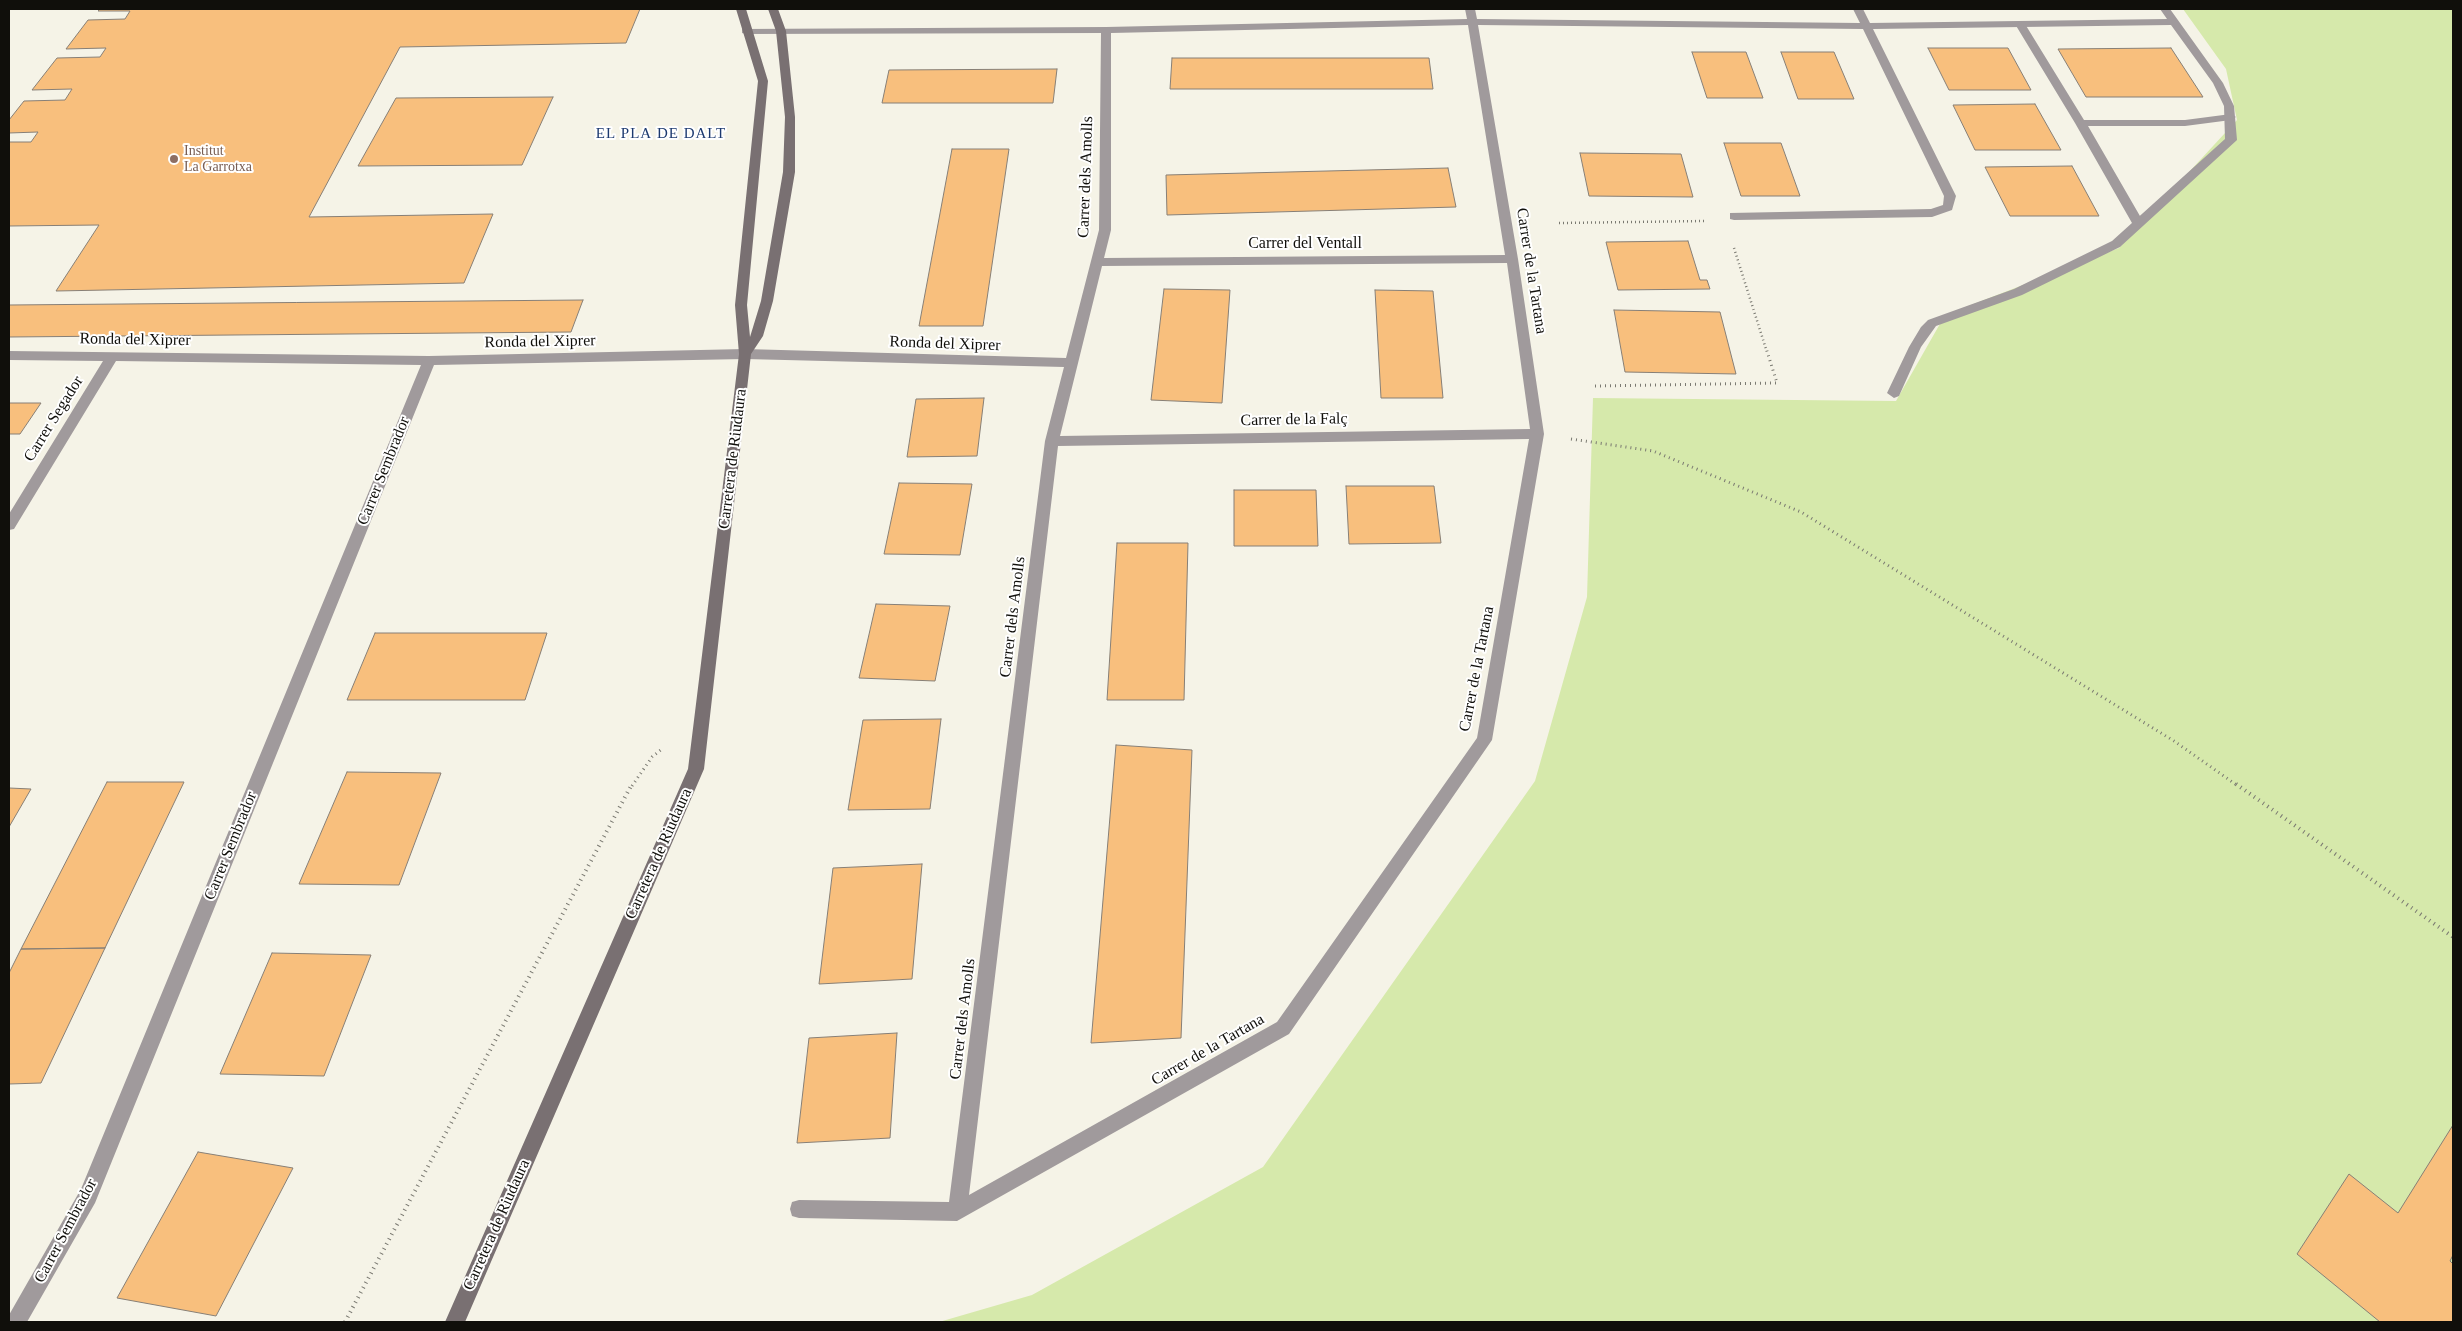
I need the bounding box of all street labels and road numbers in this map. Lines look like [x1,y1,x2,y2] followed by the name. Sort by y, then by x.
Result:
[1074,116,1098,238] street label: Carrer dels Amolls
[1512,207,1550,335] street label: Carrer de la Tartana
[1248,234,1362,254] street label: Carrer del Ventall
[79,329,191,351] street label: Ronda del Xiprer
[484,331,596,353] street label: Ronda del Xiprer
[889,332,1001,356] street label: Ronda del Xiprer
[20,373,88,465] street label: Carrer Segador
[715,388,751,530] street label: Carretera de Riudaura
[1240,409,1348,431] street label: Carrer de la Falç
[354,414,414,528] street label: Carrer Sembrador
[996,555,1030,679] street label: Carrer dels Amolls
[1455,605,1499,733] street label: Carrer de la Tartana
[622,786,696,922] street label: Carretera de Riudaura
[201,789,261,903] street label: Carrer Sembrador
[946,957,980,1081] street label: Carrer dels Amolls
[1148,1010,1268,1090] street label: Carrer de la Tartana
[460,1157,534,1293] street label: Carretera de Riudaura
[31,1176,101,1286] street label: Carrer Sembrador

